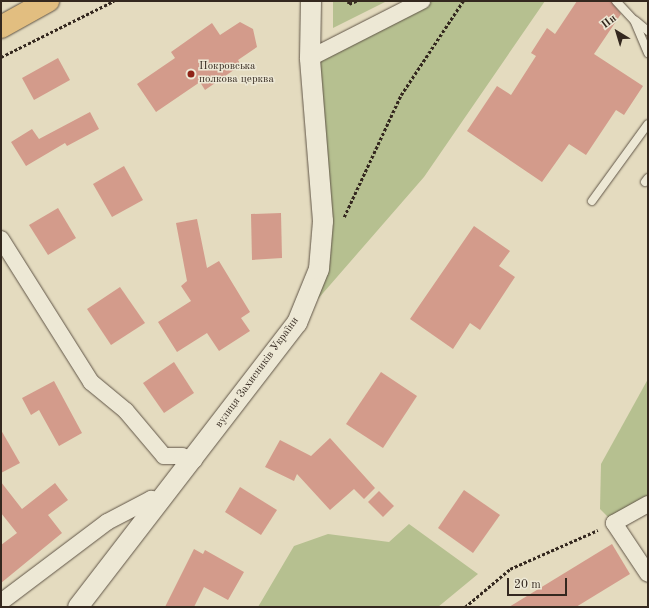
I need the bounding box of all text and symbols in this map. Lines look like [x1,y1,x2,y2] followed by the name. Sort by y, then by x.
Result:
[597,12,637,52] north arrow
[600,13,619,31] text: Пн
[199,61,274,87] place label: Покровська полкова церква
[186,69,196,79] marker: Покровська полкова церква
[213,315,303,431] street label: вулиця Захисників України
[509,570,569,596] scale bar
[514,579,541,591] text: 20 m

